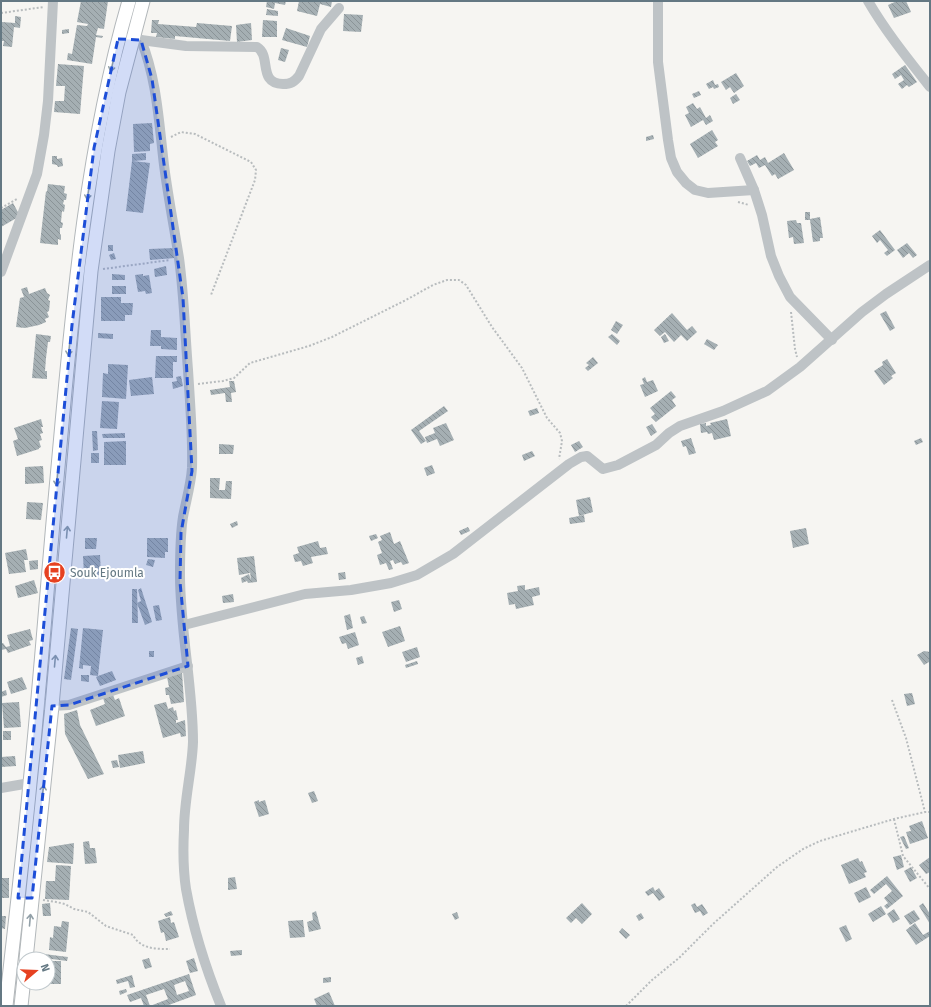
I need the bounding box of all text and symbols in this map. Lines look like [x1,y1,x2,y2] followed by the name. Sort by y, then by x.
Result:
[107,59,115,72] one-way arrow
[84,187,92,200] one-way arrow
[65,343,73,356] one-way arrow
[53,473,60,486] one-way arrow
[63,526,70,539] one-way arrow
[42,560,68,586] bus stop icon: Souk Ejoumla
[70,566,144,580] place label: Souk Ejoumla
[52,655,59,668] one-way arrow
[39,785,47,798] one-way arrow
[26,914,33,927] one-way arrow
[16,951,56,991] north arrow
[38,962,52,973] text: N

